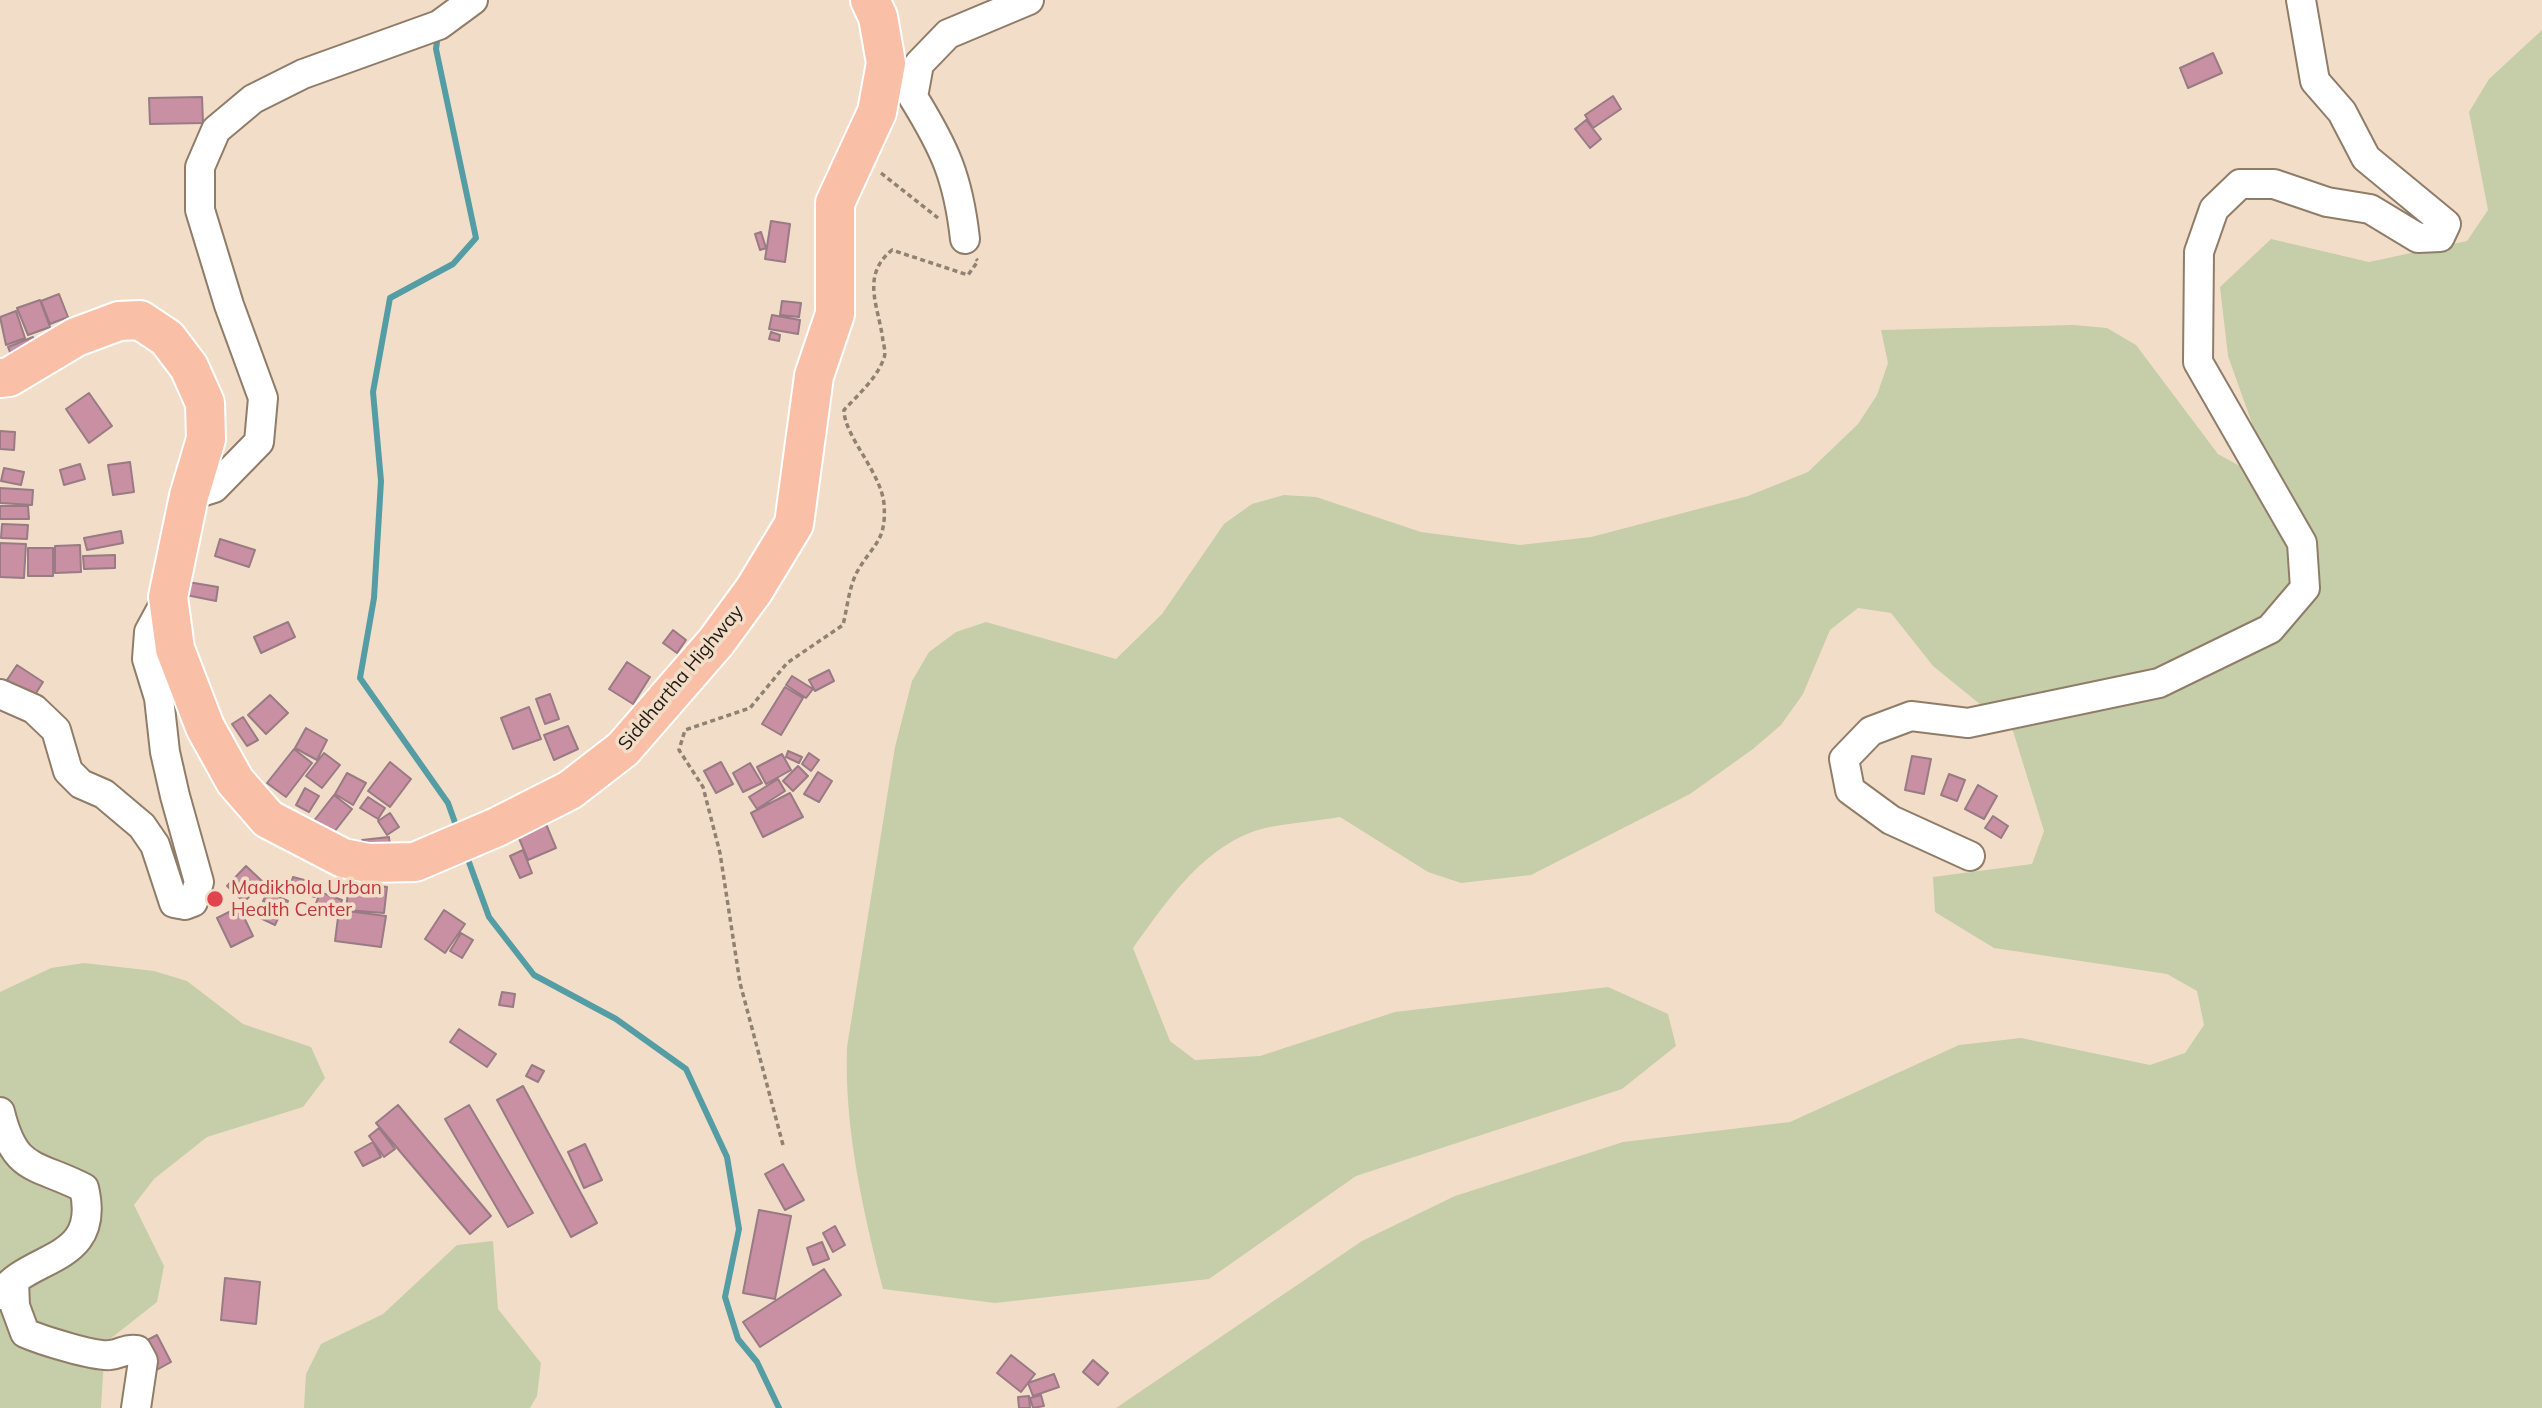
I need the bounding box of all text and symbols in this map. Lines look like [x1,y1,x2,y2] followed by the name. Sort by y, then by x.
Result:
[614,601,748,755] street label: Siddhartha Highway
[231,877,382,921] place label: Madikhola Urban Health Center
[205,889,225,909] marker: Madikhola Urban Health Center

